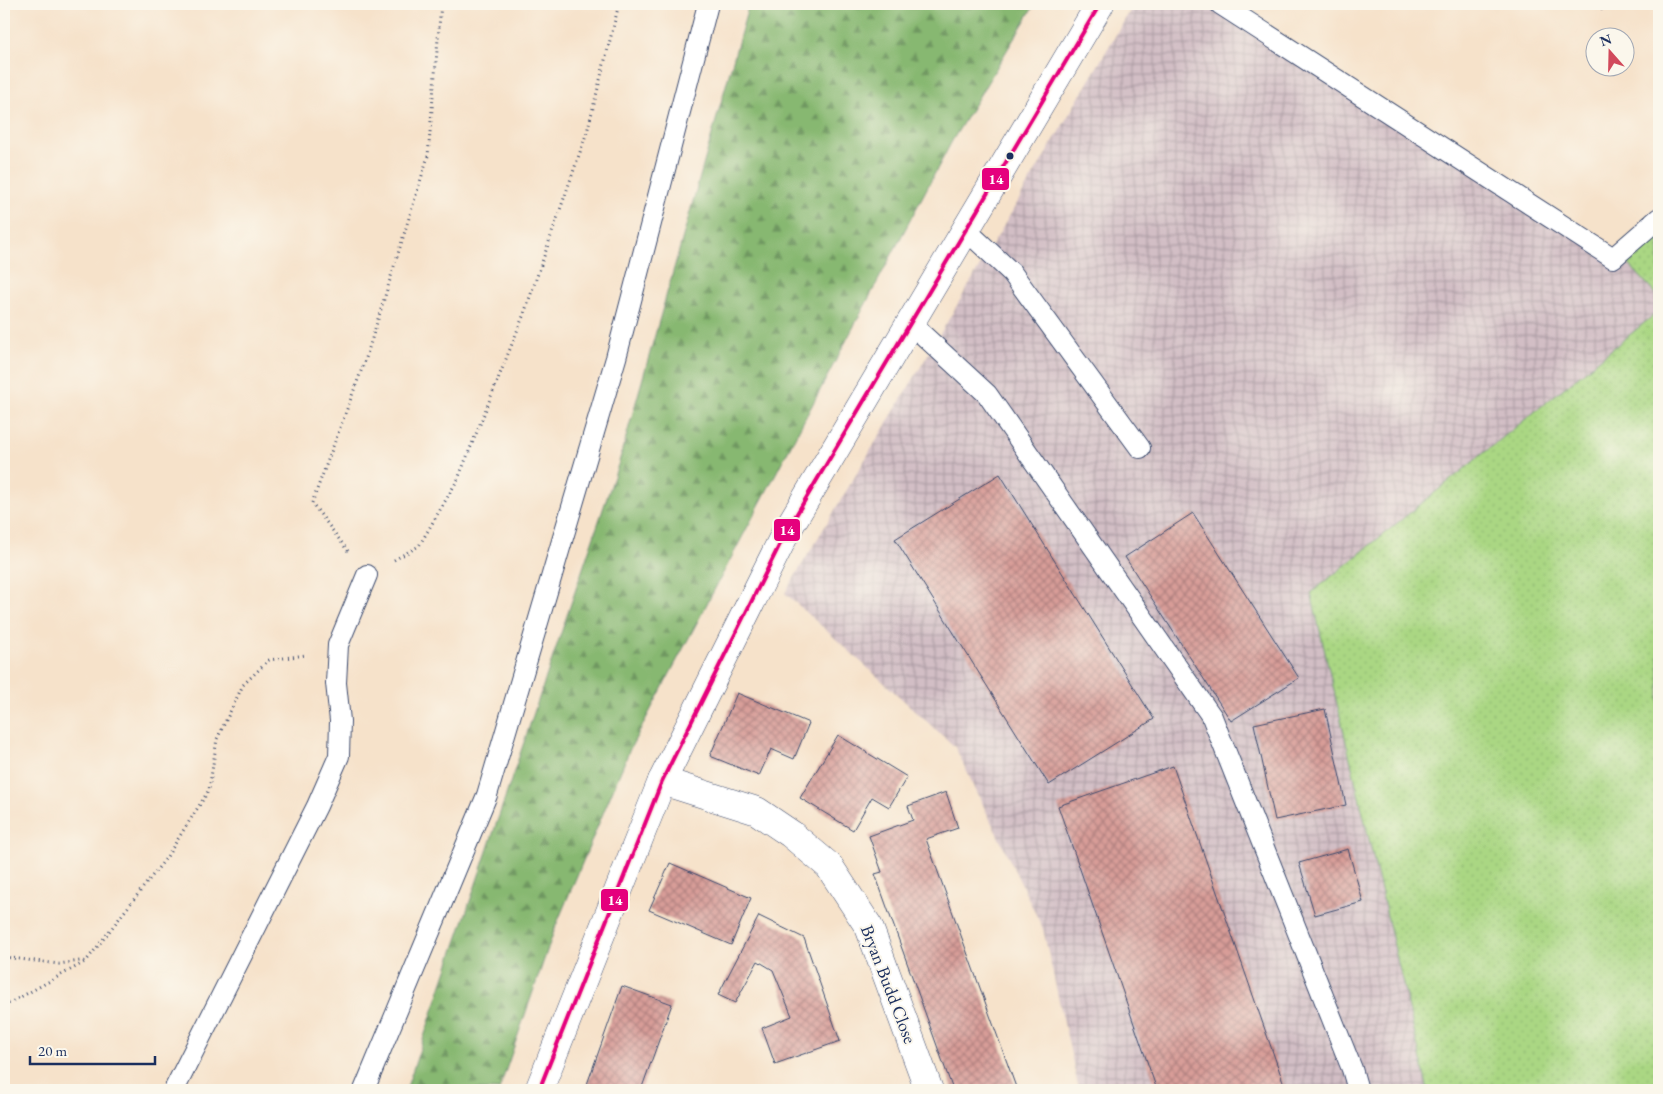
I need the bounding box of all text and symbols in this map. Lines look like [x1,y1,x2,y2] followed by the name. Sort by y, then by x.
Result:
[1586,28,1636,78] north arrow
[1597,29,1615,50] text: N
[1005,151,1015,161] unlabelled marker
[981,167,1010,191] line badge: 14
[989,170,1004,188] text: 14
[773,518,801,542] line badge: 14
[780,521,795,539] text: 14
[600,888,629,912] line badge: 14
[608,891,623,909] text: 14
[856,921,922,1047] street label: Bryan Budd Close
[30,1034,155,1066] scale bar
[38,1041,67,1060] text: 20 m

